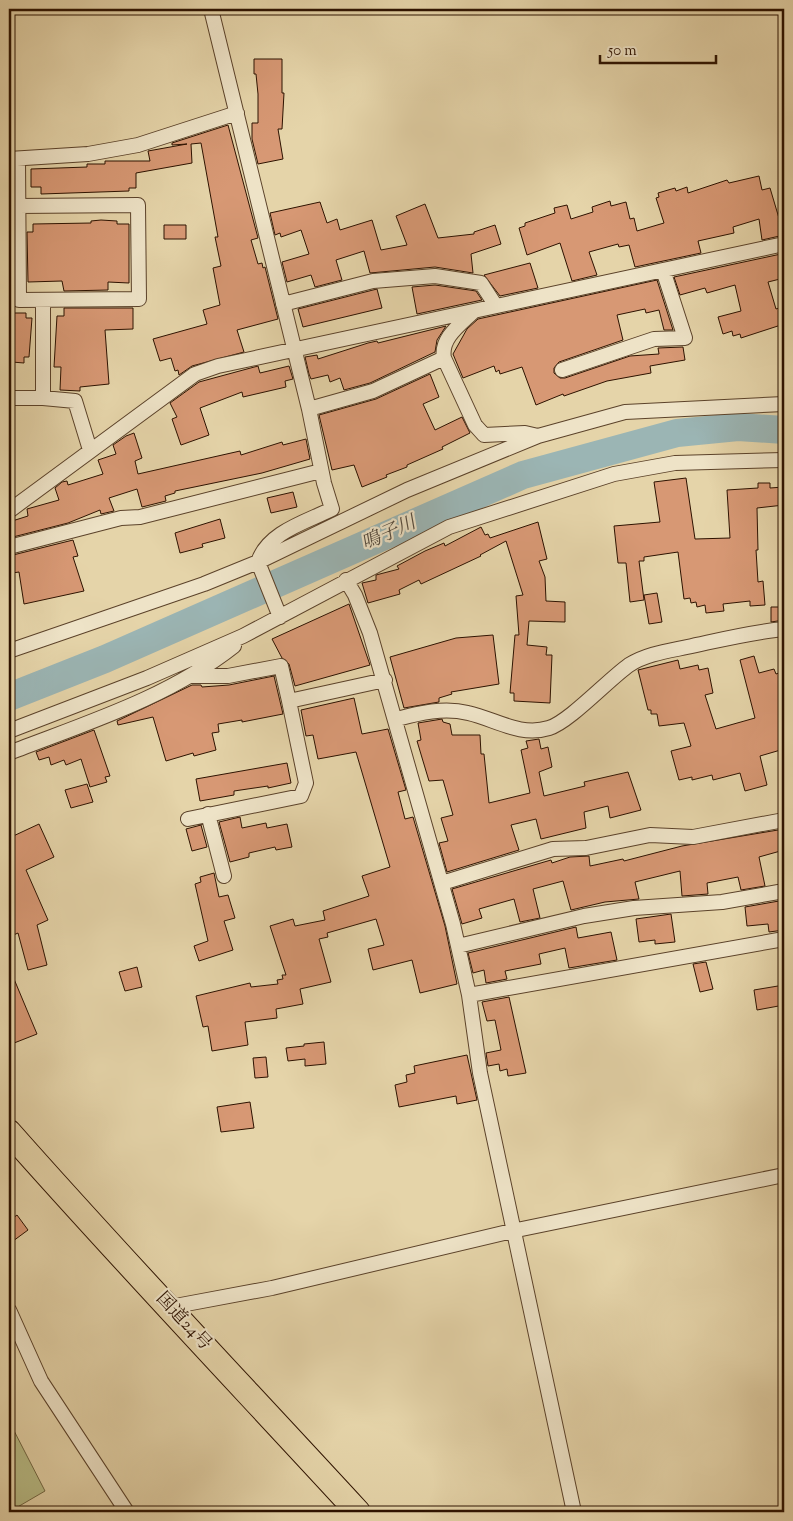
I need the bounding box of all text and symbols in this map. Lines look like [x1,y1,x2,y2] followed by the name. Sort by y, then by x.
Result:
[600,32,717,64] scale bar
[607,41,637,62] text: 50 m
[357,509,422,558] water label: 鳴子川
[149,1287,217,1357] street label: 国道24号

